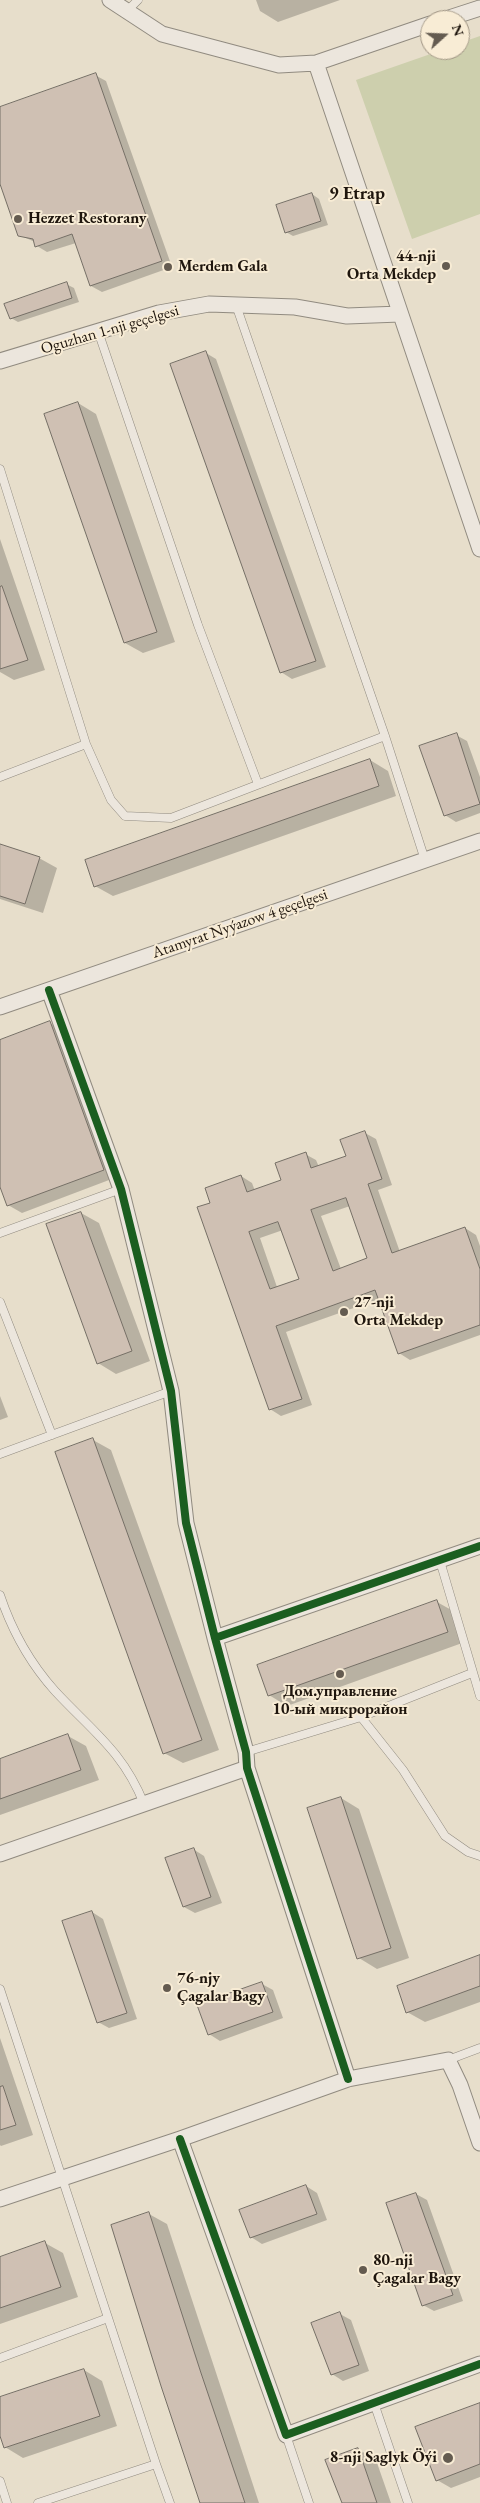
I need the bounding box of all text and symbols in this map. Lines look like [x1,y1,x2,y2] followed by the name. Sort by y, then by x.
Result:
[420,10,470,60] north arrow
[448,22,469,39] text: N
[329,183,385,205] district label: 9 Etrap
[28,209,147,229] place label: Hezzet Restorany
[12,213,24,225] marker: Hezzet Restorany
[347,247,436,285] place label: 44-nji Orta Mekdep
[178,257,267,277] place label: Merdem Gala
[440,260,452,272] marker: 44-nji Orta Mekdep
[162,261,174,273] marker: Merdem Gala
[39,301,181,359] street label: Oguzhan 1-nji geçelgesi
[150,885,330,963] street label: Atamyrat Nyýazow 4 geçelgesi
[354,1293,443,1331] place label: 27-nji Orta Mekdep
[338,1306,350,1318] marker: 27-nji Orta Mekdep
[334,1668,346,1680] marker: Дом.управление 10-ый микрорайон
[272,1682,408,1720] place label: Дом.управление 10-ый микрорайон
[177,1969,265,2007] place label: 76-njy Çagalar Bagy
[161,1982,173,1994] marker: 76-njy Çagalar Bagy
[373,2251,461,2289] place label: 80-nji Çagalar Bagy
[357,2264,369,2276] marker: 80-nji Çagalar Bagy
[330,2448,437,2468] place label: 8-nji Saglyk Öýi
[441,2451,455,2465] marker: 8-nji Saglyk Öýi

